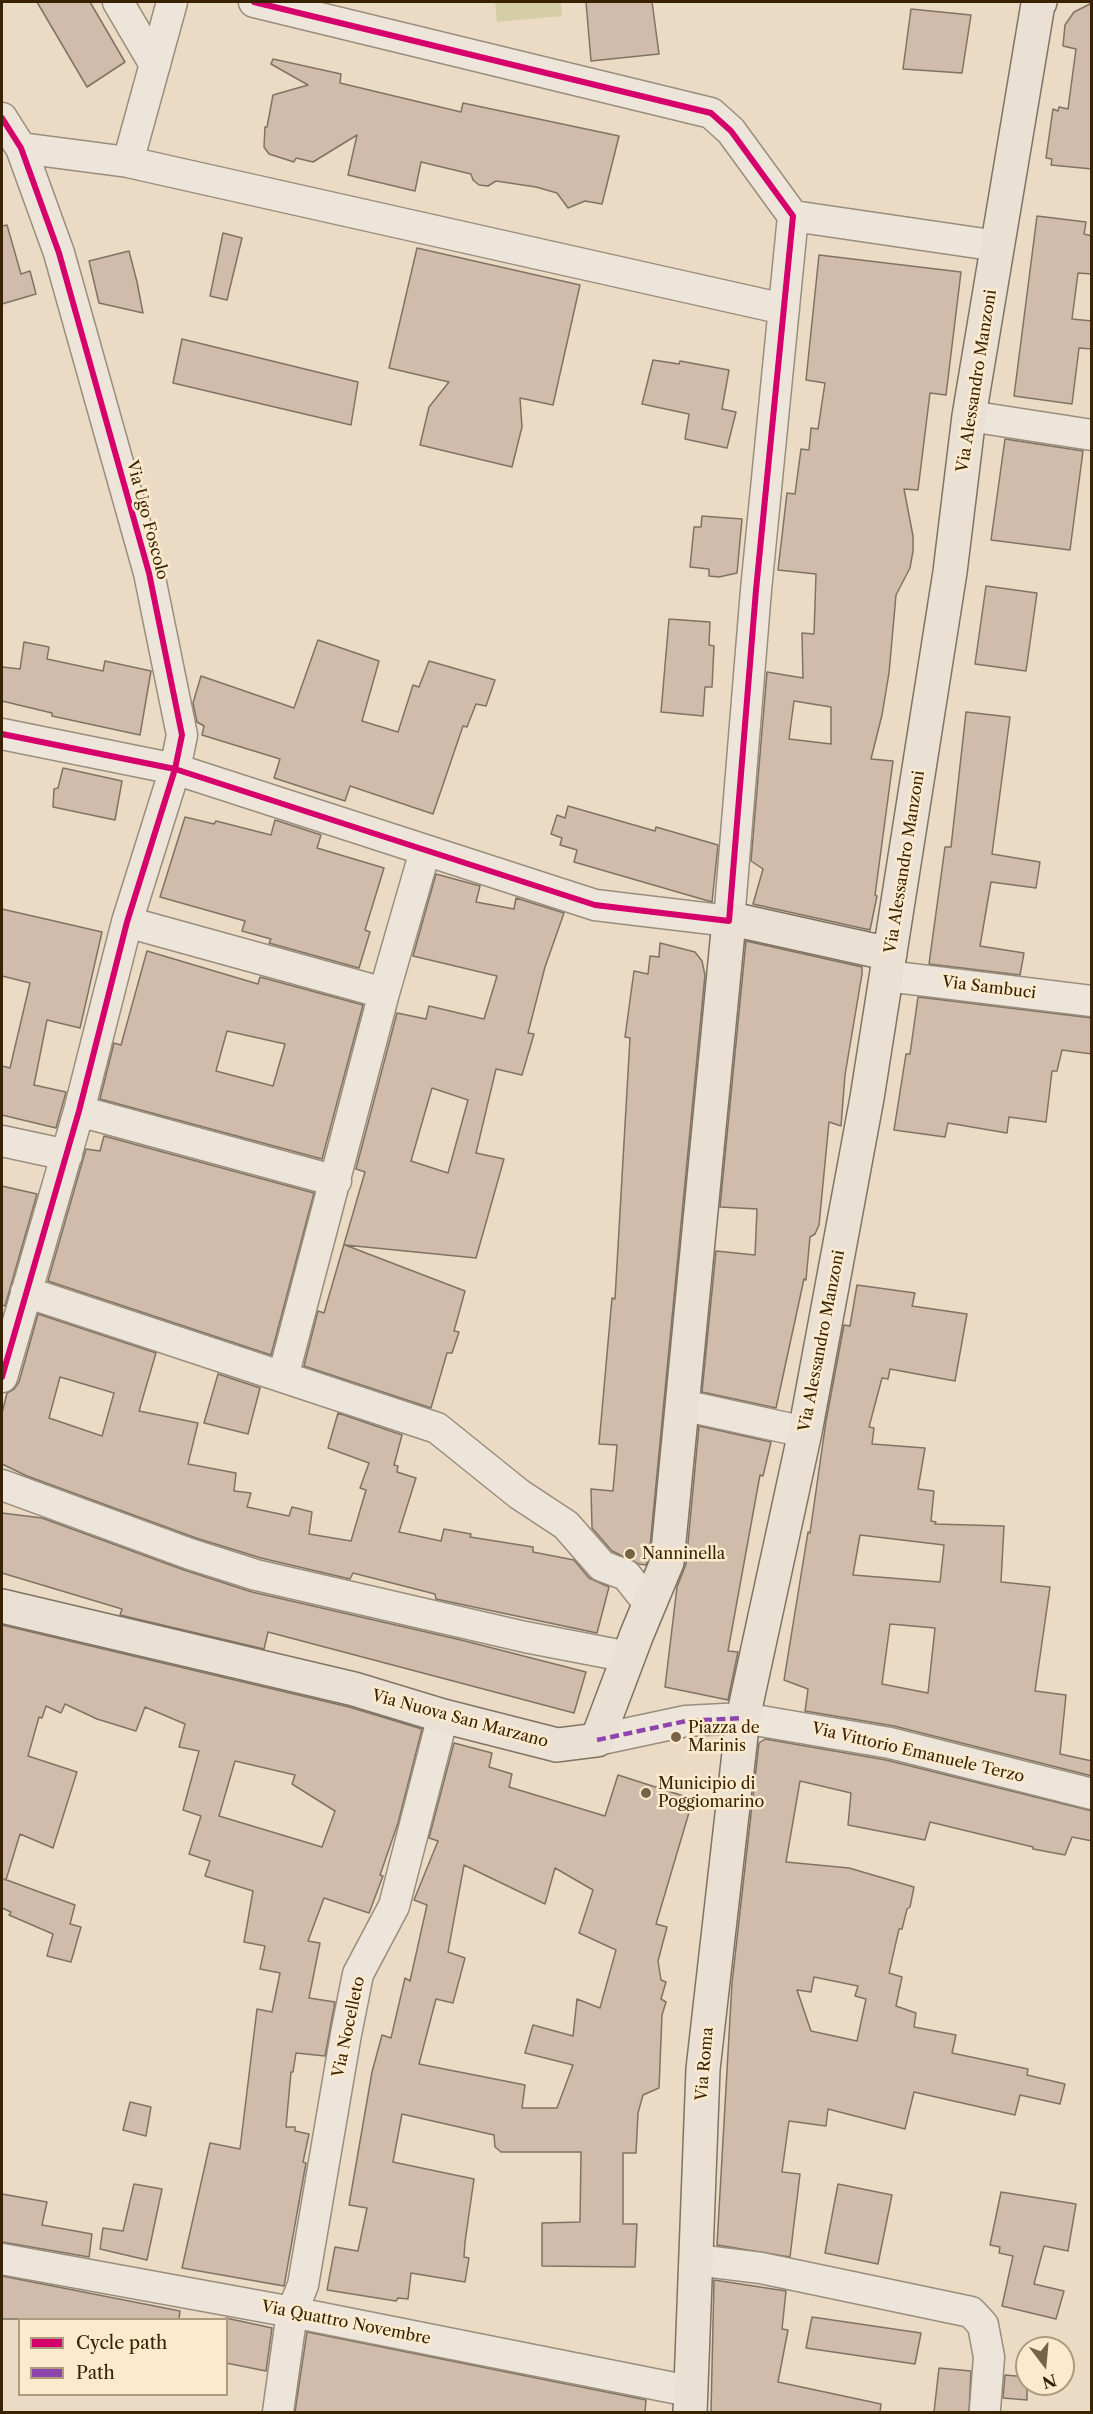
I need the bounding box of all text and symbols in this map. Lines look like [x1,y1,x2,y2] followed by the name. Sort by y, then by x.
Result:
[953,288,1001,474] street label: Via Alessandro Manzoni
[122,458,172,582] street label: Via Ugo Foscolo
[881,769,929,955] street label: Via Alessandro Manzoni
[941,973,1037,1003] street label: Via Sambuci
[795,1248,849,1434] street label: Via Alessandro Manzoni
[642,1544,725,1564] place label: Nanninella
[623,1547,637,1561] marker: Nanninella
[370,1686,550,1752] street label: Via Nuova San Marzano
[688,1718,760,1756] place label: Piazza de Marinis
[810,1719,1026,1787] street label: Via Vittorio Emanuele Terzo
[669,1730,683,1744] marker: Piazza de Marinis
[658,1774,764,1812] place label: Municipio di Poggiomarino
[639,1786,653,1800] marker: Municipio di Poggiomarino
[329,1975,369,2079] street label: Via Nocelleto
[692,2026,718,2102] street label: Via Roma
[260,2297,432,2349] street label: Via Quattro Novembre
[18,2318,228,2396] legend
[76,2332,167,2354] text: Cycle path
[1015,2336,1075,2396] north arrow
[76,2362,115,2384] text: Path
[1040,2370,1059,2393] text: N

